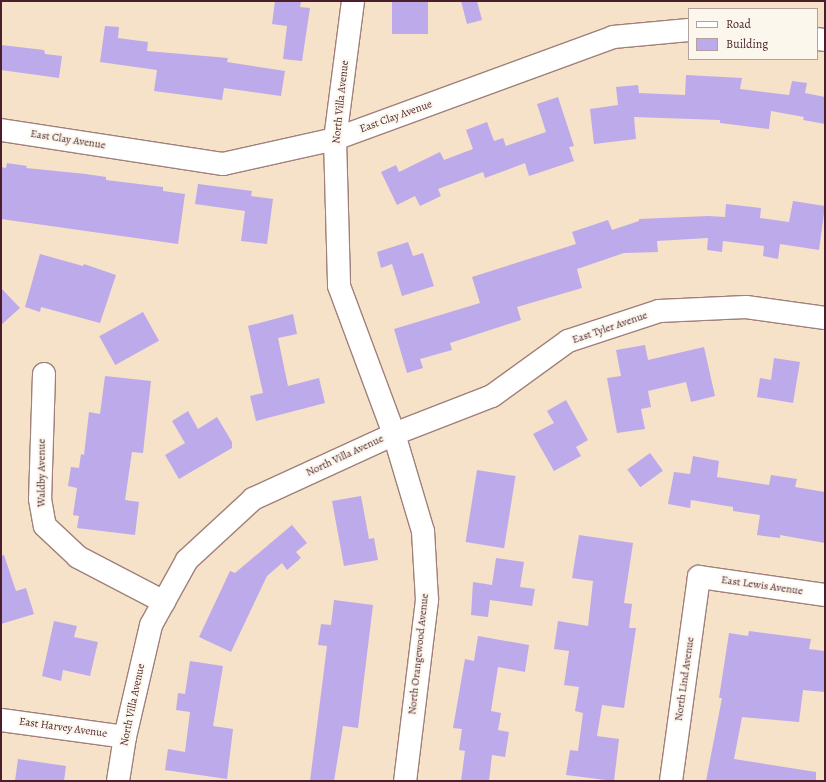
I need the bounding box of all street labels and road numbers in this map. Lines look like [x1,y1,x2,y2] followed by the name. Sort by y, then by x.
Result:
[330,60,352,144] street label: North Villa Avenue
[358,98,434,136] street label: East Clay Avenue
[29,128,107,152] street label: East Clay Avenue
[571,309,649,347] street label: East Tyler Avenue
[304,432,386,480] street label: North Villa Avenue
[35,439,49,507] street label: Waldby Avenue
[720,574,804,598] street label: East Lewis Avenue
[406,593,432,715] street label: North Orangewood Avenue
[673,636,697,722] street label: North Lind Avenue
[118,663,148,747] street label: North Villa Avenue
[18,715,108,741] street label: East Harvey Avenue

